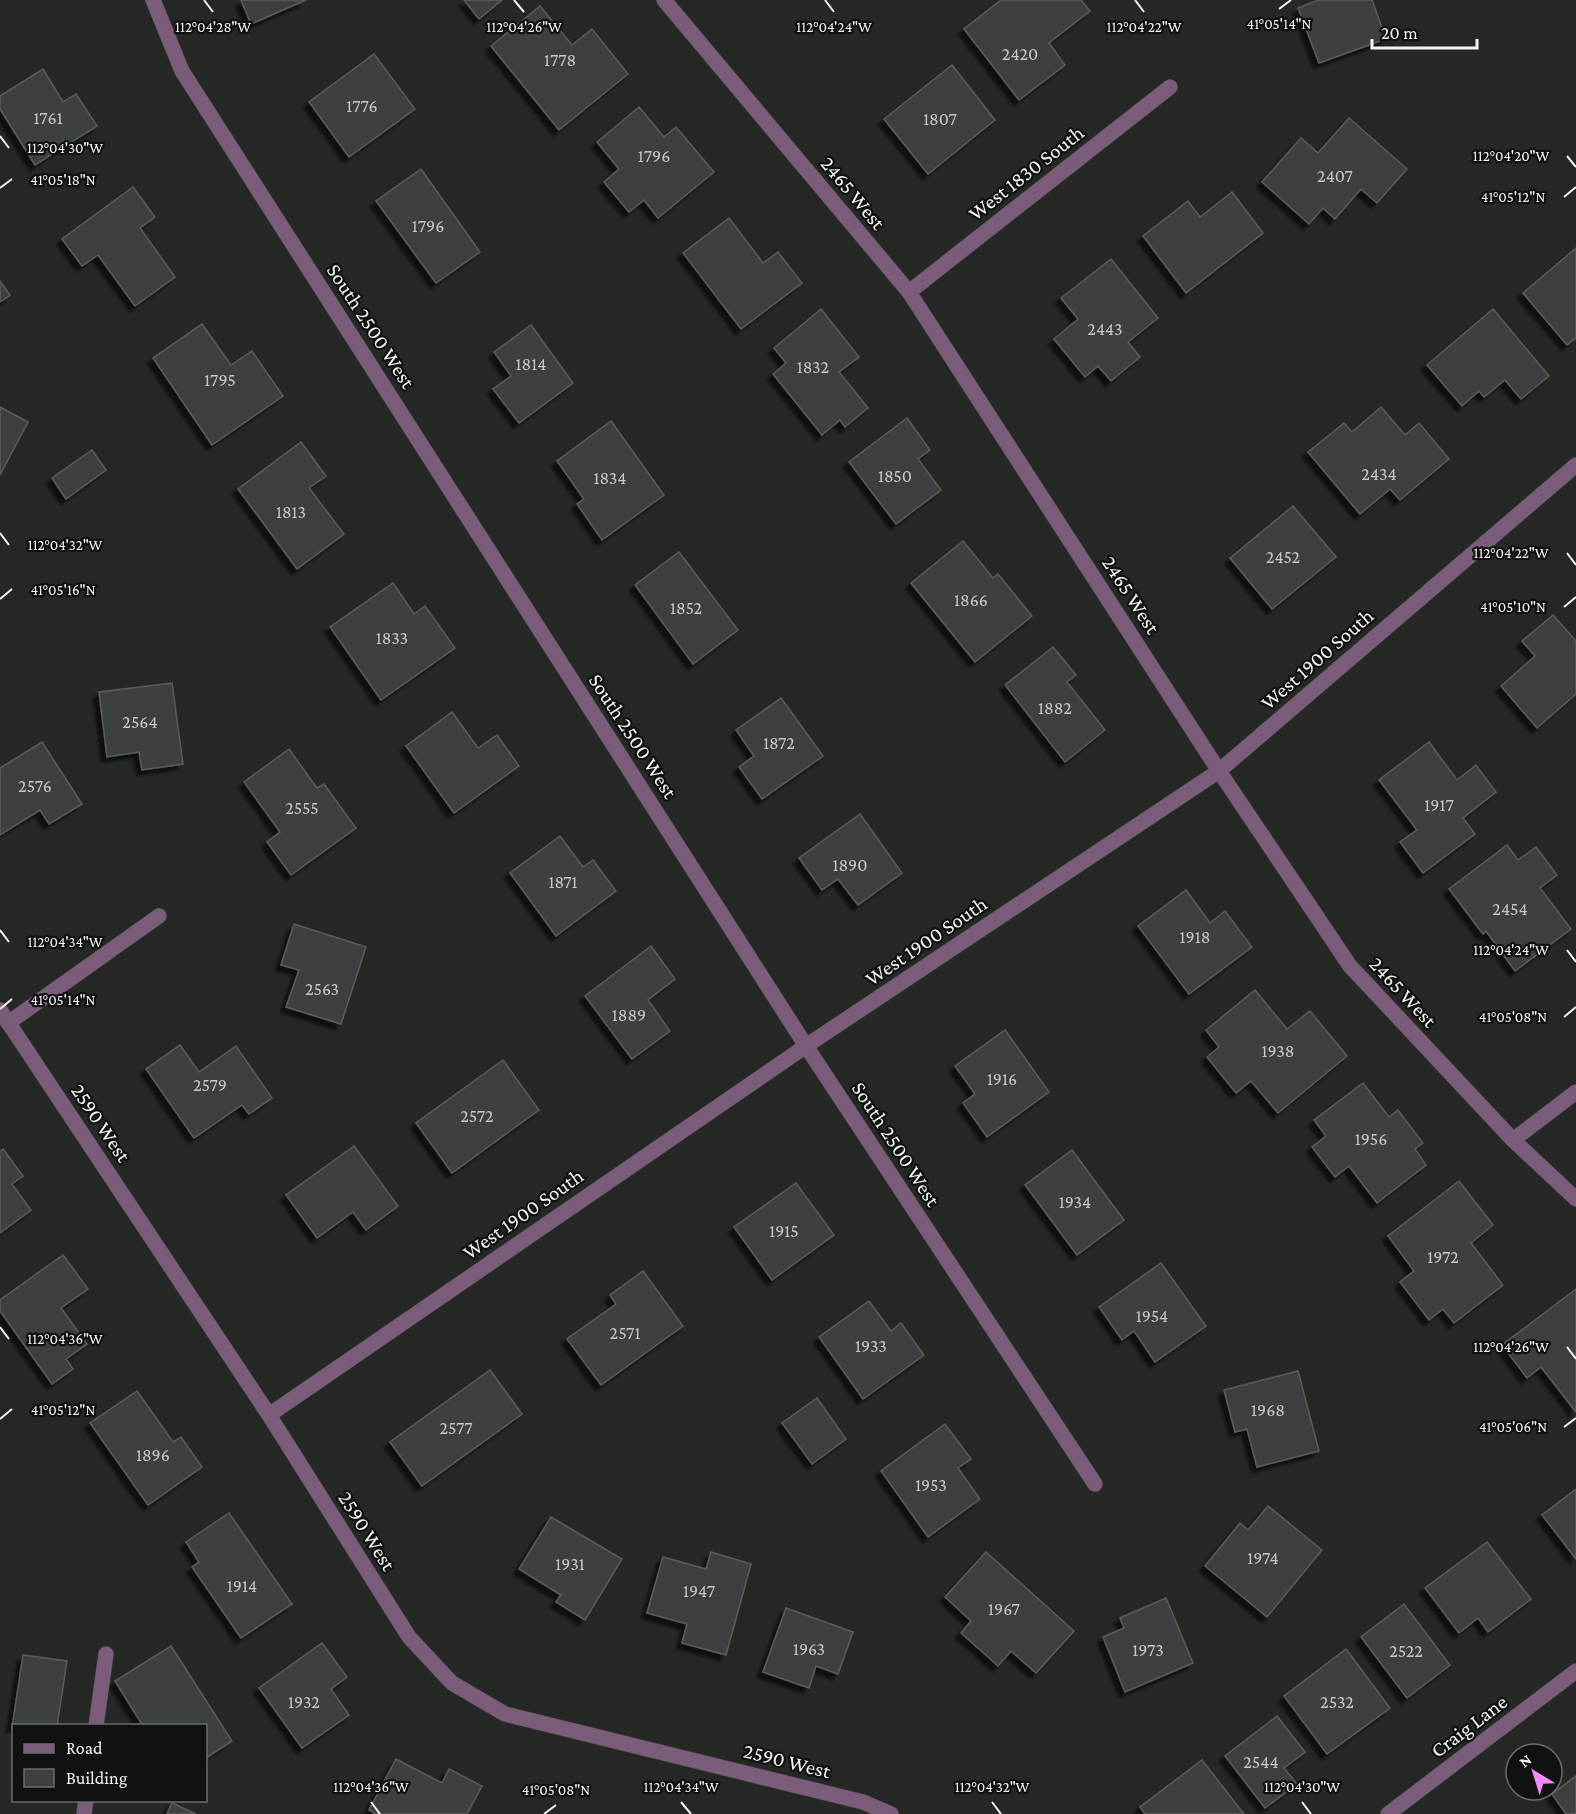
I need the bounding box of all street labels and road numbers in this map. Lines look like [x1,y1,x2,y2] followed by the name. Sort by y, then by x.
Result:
[963,120,1089,226] street label: West 1830 South
[816,152,891,235] street label: 2465 West
[322,259,421,394] street label: South 2500 West
[1097,552,1166,639] street label: 2465 West
[1256,603,1378,715] street label: West 1900 South
[584,669,683,804] street label: South 2500 West
[861,891,991,991] street label: West 1900 South
[1364,952,1442,1033] street label: 2465 West
[847,1077,946,1212] street label: South 2500 West
[66,1079,136,1167] street label: 2590 West
[458,1164,588,1264] street label: West 1900 South
[333,1487,401,1576] street label: 2590 West
[1426,1689,1512,1763] street label: Craig Lane
[741,1739,834,1784] street label: 2590 West

